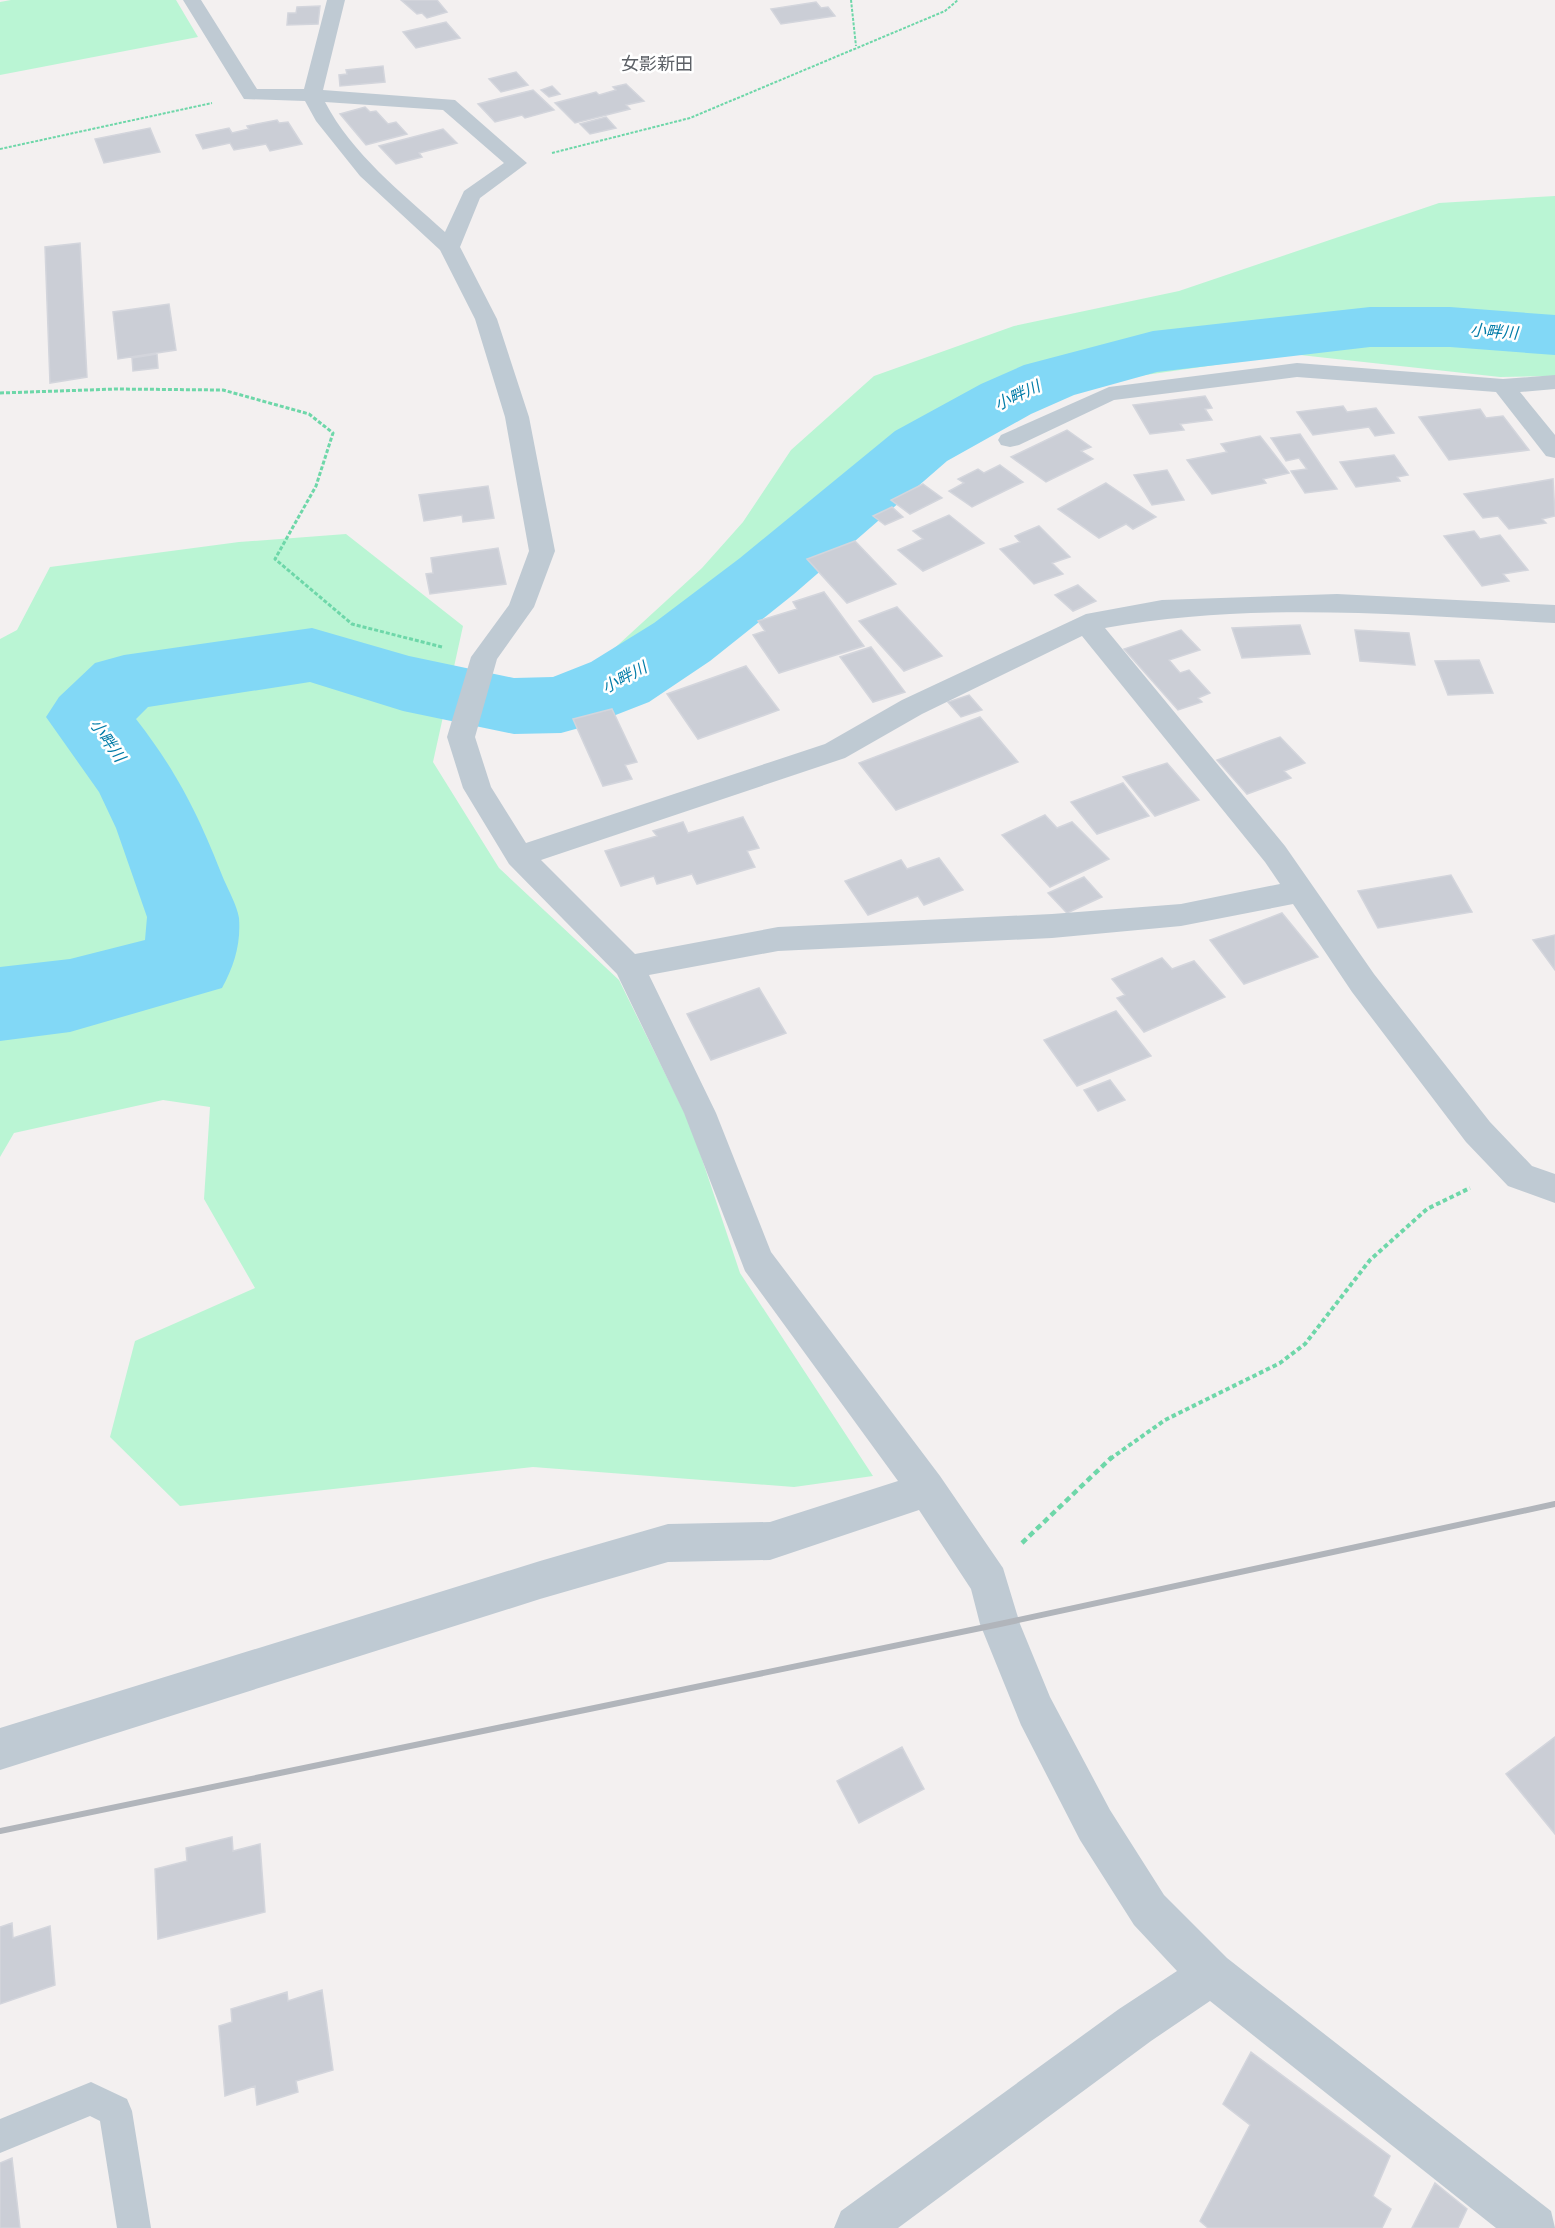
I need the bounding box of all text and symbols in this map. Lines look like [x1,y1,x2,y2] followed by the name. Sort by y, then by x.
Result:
[621,53,693,75] district label: 女影新田
[1469,320,1521,344] water label: 小畔川
[991,376,1045,415] water label: 小畔川
[599,657,652,698] water label: 小畔川
[85,715,130,768] water label: 小畔川

